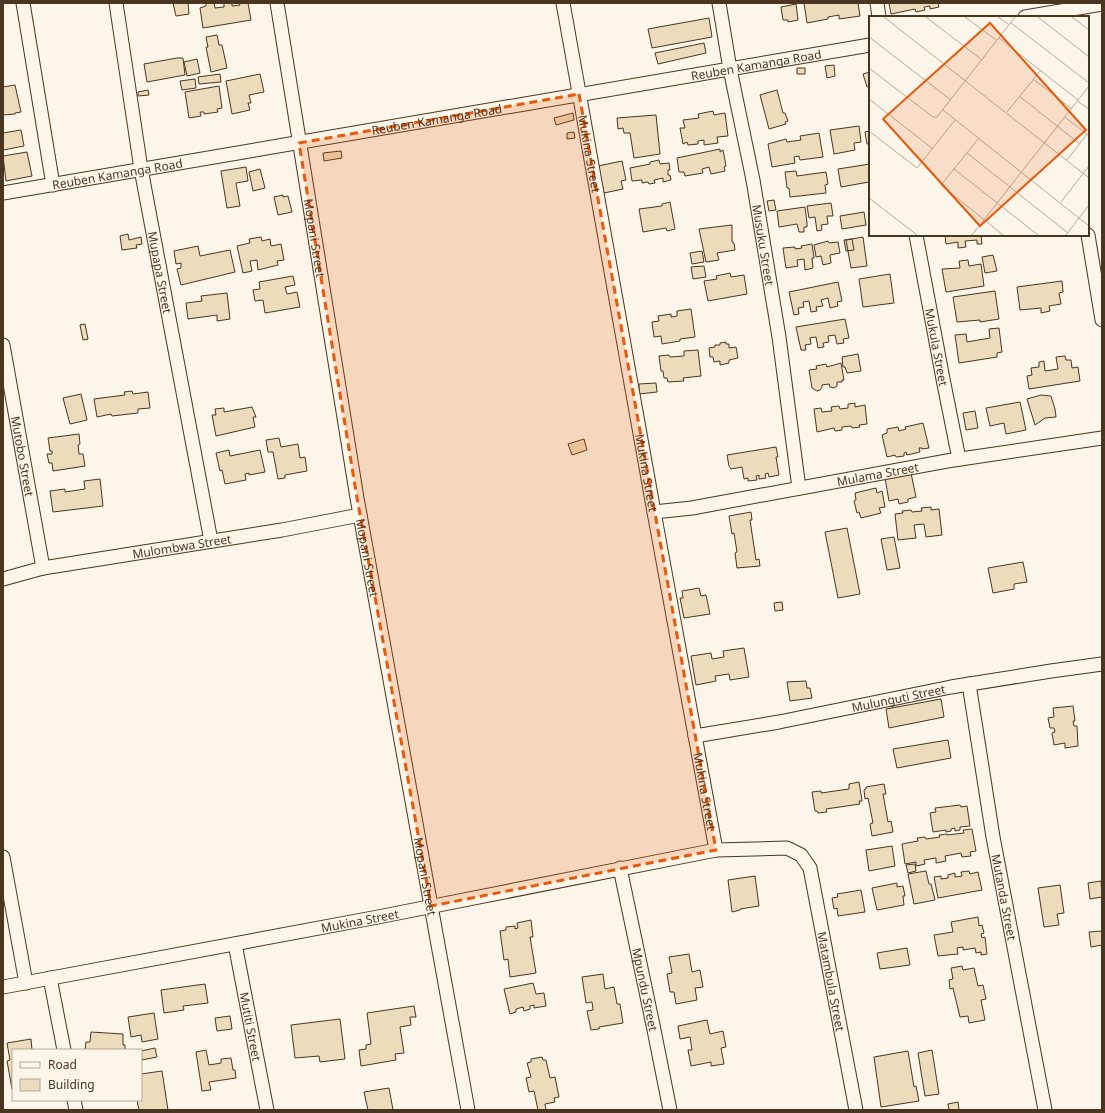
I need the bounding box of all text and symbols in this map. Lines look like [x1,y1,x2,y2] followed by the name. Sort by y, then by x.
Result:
[869,16,1089,236] inset map
[690,45,823,84] street label: Reuben Kamanga Road
[370,99,503,138] street label: Reuben Kamanga Road
[575,113,605,194] street label: Mukina Street
[51,154,184,193] street label: Reuben Kamanga Road
[300,197,330,279] street label: Mopani Street
[749,203,779,287] street label: Musuku Street
[144,230,177,315] street label: Mupapa Street
[921,307,953,388] street label: Mukula Street
[7,415,39,498] street label: Mutobo Street
[632,432,662,513] street label: Mukina Street
[835,458,921,490] street label: Mulama Street
[352,517,383,599] street label: Mopani Street
[131,530,233,562] street label: Mulombwa Street
[850,680,947,716] street label: Mulunguti Street
[690,751,721,832] street label: Mukina Street
[410,836,441,918] street label: Mopani Street
[988,852,1021,942] street label: Mutanda Street
[320,904,401,936] street label: Mukina Street
[814,930,849,1033] street label: Matambula Street
[628,946,663,1033] street label: Mpundu Street
[236,991,266,1063] street label: Mutiti Street
[12,1049,142,1101] legend
[48,1056,77,1073] text: Road
[48,1076,95,1093] text: Building

